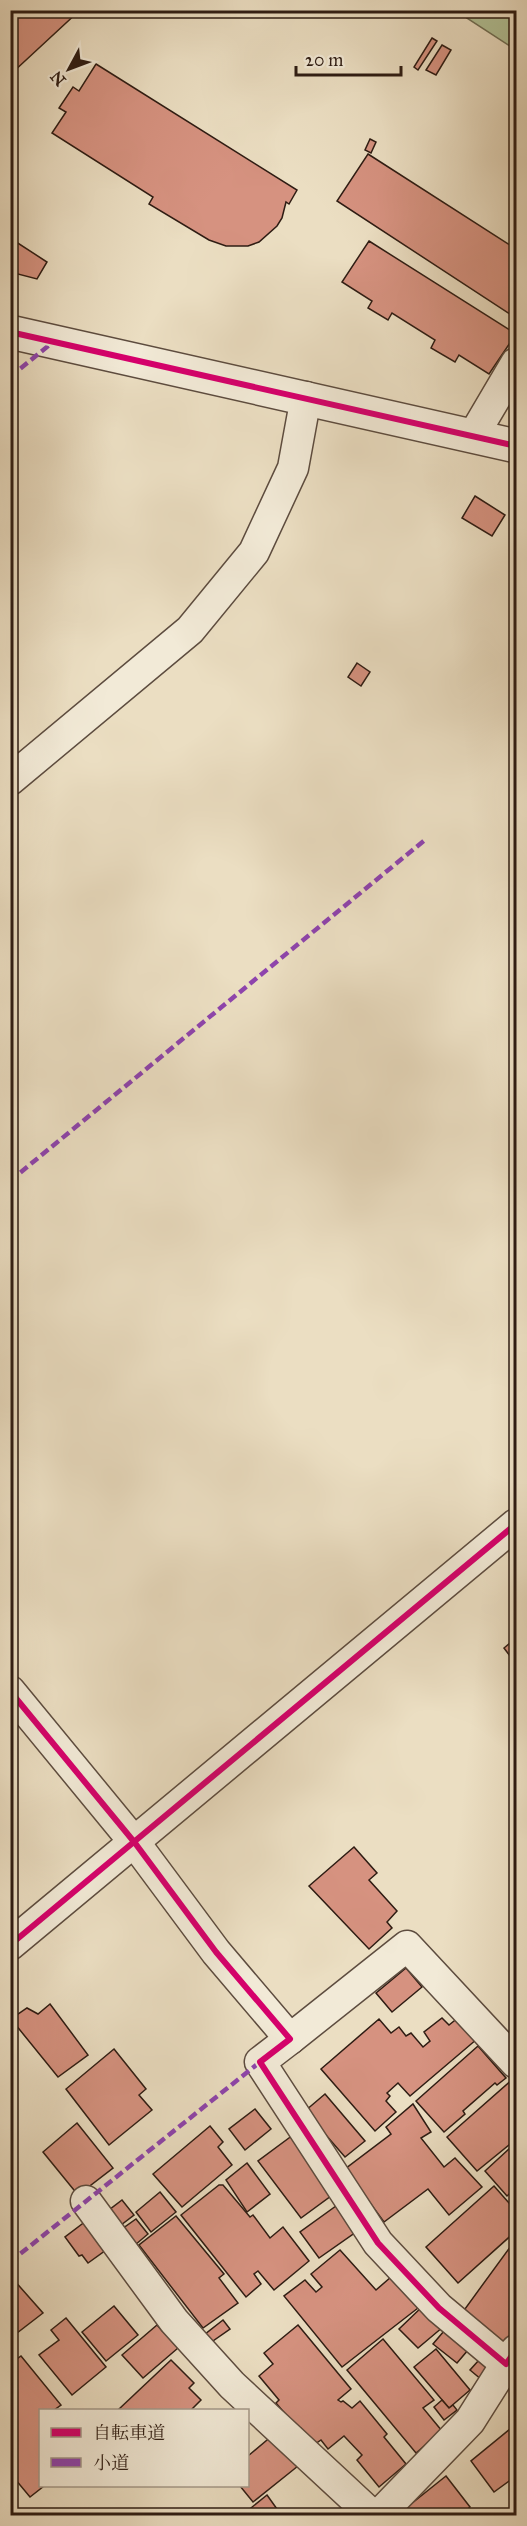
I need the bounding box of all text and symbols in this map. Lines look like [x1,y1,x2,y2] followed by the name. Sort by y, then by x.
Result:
[39,39,99,99] north arrow
[296,39,401,77] scale bar
[305,49,343,71] text: 20 m
[46,67,70,90] text: N
[39,2409,249,2487] legend
[93,2422,165,2444] text: 自転車道
[93,2452,129,2474] text: 小道

